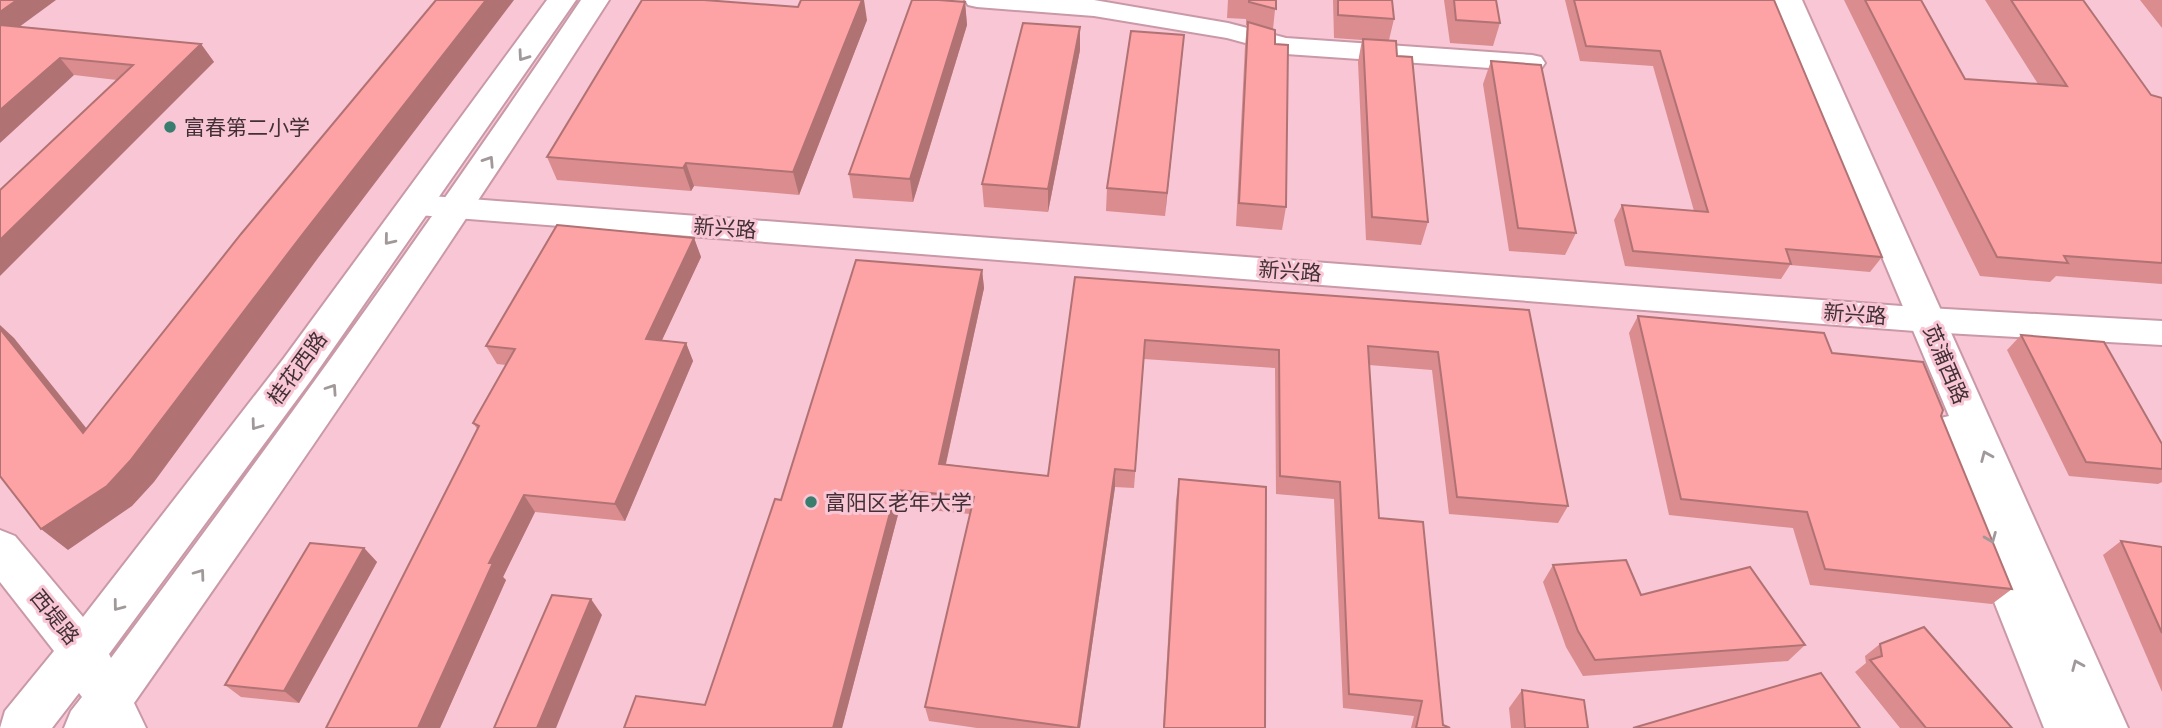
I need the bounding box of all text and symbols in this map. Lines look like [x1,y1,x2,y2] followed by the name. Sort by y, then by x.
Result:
[518,48,531,61] one-way arrow
[184,114,310,141] place label: 富春第二小学
[162,119,178,135] marker: 富春第二小学
[481,156,493,169] one-way arrow
[693,212,757,244] street label: 新兴路
[385,233,398,245] one-way arrow
[1258,255,1322,287] street label: 新兴路
[1823,298,1887,330] street label: 新兴路
[1917,320,1975,408] street label: 苋浦西路
[261,326,333,410] street label: 桂花西路
[324,383,337,396] one-way arrow
[252,417,264,430] one-way arrow
[1981,451,1995,463] one-way arrow
[825,489,972,516] place label: 富阳区老年大学
[803,494,819,510] marker: 富阳区老年大学
[1982,532,1996,544] one-way arrow
[192,569,204,582] one-way arrow
[25,584,85,650] street label: 西堤路
[114,598,127,610] one-way arrow
[2071,660,2085,672] one-way arrow

